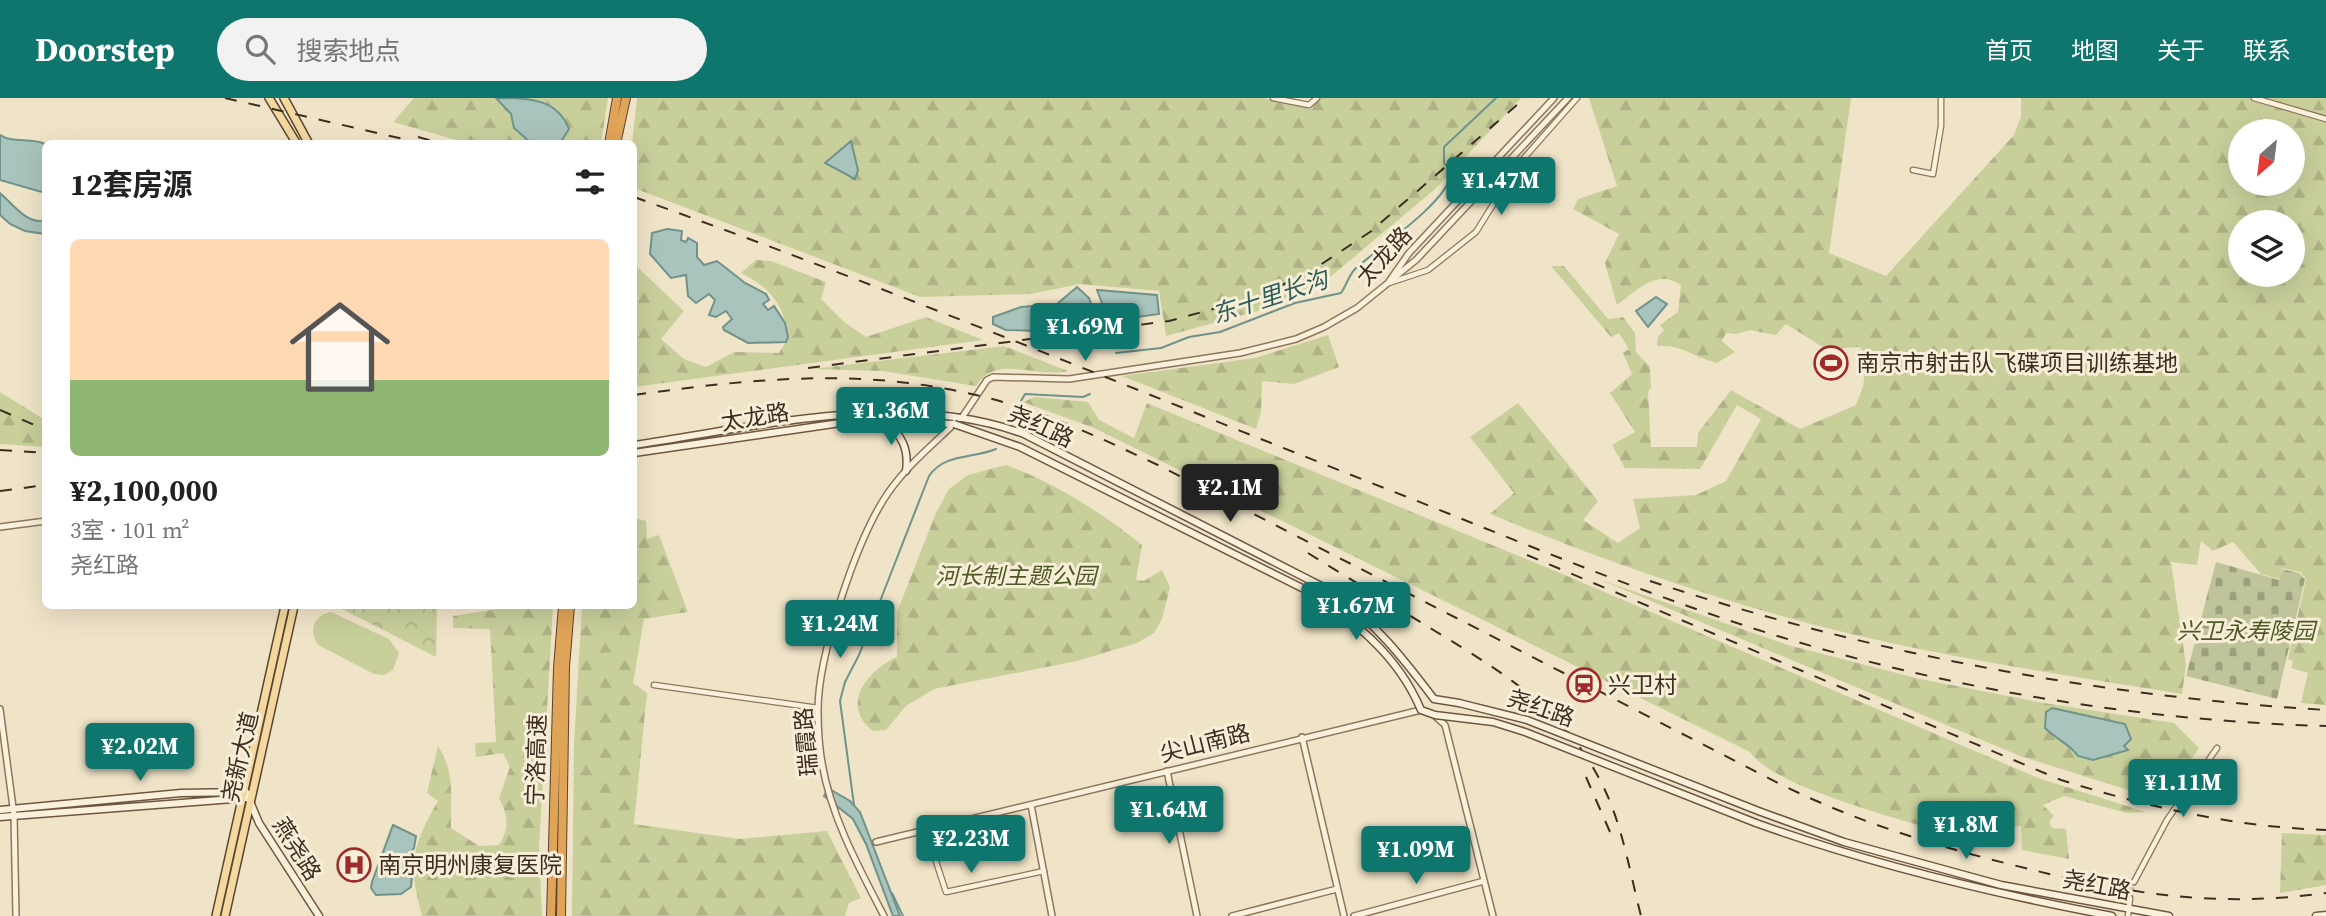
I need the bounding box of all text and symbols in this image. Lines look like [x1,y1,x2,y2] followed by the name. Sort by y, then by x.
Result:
[217,18,707,81] search box
[35,27,175,72] text: Doorstep
[241,30,279,68] icon: search
[297,33,401,69] text: 搜索地点
[1985,34,2033,67] text: 首页
[2071,34,2119,67] text: 地图
[2157,34,2205,67] text: 关于
[2243,34,2291,67] text: 联系
[2228,119,2305,196] north arrow
[2228,119,2305,287] map controls
[1444,158,1558,217] pin: ¥1.47M
[571,163,609,201] icon: filters
[70,164,193,205] text: 12套房源
[1462,164,1540,196] text: ¥1.47M
[2228,210,2305,287] button: layers
[1349,220,1419,292] street label: 太龙路
[1208,261,1335,331] water label: 东十里长沟
[277,284,403,410] icon: home
[1028,303,1142,363] pin: ¥1.69M
[1046,310,1124,342] text: ¥1.69M
[1812,344,1850,382] sports icon: 南京市射击队飞碟项目训练基地
[1856,347,2178,379] place label: 南京市射击队飞碟项目训练基地
[834,388,948,447] pin: ¥1.36M
[852,394,930,426] text: ¥1.36M
[718,396,792,438] street label: 太龙路
[1003,397,1079,455] street label: 尧红路
[1181,464,1279,524] pin: ¥2.1M
[70,470,218,511] text: ¥2,100,000
[1198,471,1262,503] text: ¥2.1M
[70,514,190,546] text: 3室 · 101 m²
[70,549,139,581] text: 尧红路
[936,560,1100,592] park label: 河长制主题公园
[1299,582,1413,642] pin: ¥1.67M
[1317,589,1395,621] text: ¥1.67M
[783,601,897,660] pin: ¥1.24M
[801,607,879,639] text: ¥1.24M
[2177,615,2318,647] park label: 兴卫永寿陵园
[1565,666,1603,704] station icon: 兴卫村
[1608,669,1677,701] place label: 兴卫村
[1503,682,1579,734] street label: 尧红路
[787,706,825,778] street label: 瑞霞路
[214,709,266,805] street label: 尧新大道
[518,713,554,807] street label: 宁洛高速
[1156,716,1254,770] street label: 尖山南路
[83,724,197,783] pin: ¥2.02M
[101,730,179,762] text: ¥2.02M
[2126,760,2240,819] pin: ¥1.11M
[2144,766,2222,798] text: ¥1.11M
[1112,786,1226,846] pin: ¥1.64M
[1130,793,1208,825] text: ¥1.64M
[1917,802,2015,861] pin: ¥1.8M
[1934,808,1998,840] text: ¥1.8M
[265,811,329,887] street label: 燕尧路
[914,816,1028,875] pin: ¥2.23M
[932,822,1010,854] text: ¥2.23M
[1359,826,1473,886] pin: ¥1.09M
[1377,833,1455,865] text: ¥1.09M
[335,846,373,884] hospital icon: 南京明州康复医院
[378,849,562,881] place label: 南京明州康复医院
[2060,863,2134,907] street label: 尧红路

